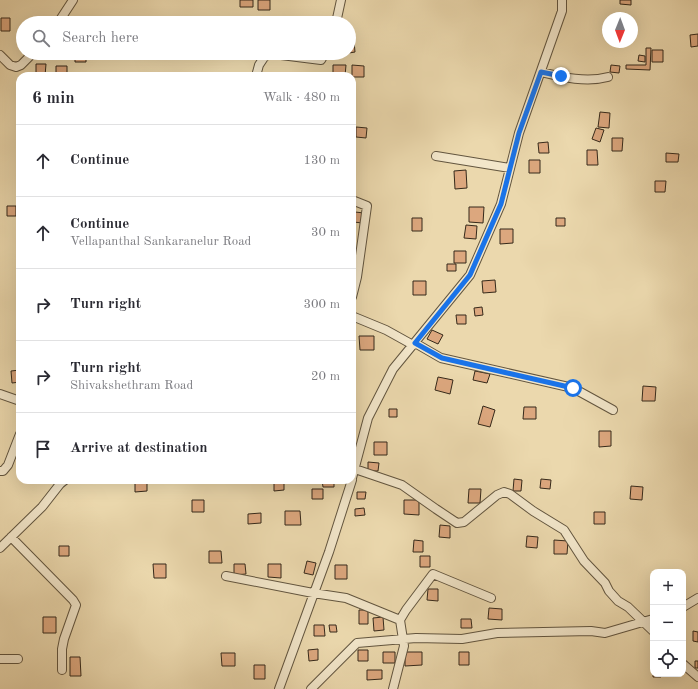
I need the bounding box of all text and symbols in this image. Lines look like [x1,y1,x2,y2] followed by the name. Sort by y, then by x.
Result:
[602,12,638,48] north arrow
[16,16,356,60] search box
[30,27,52,49] icon: search
[62,31,139,46] text: Search here
[552,67,570,85] route end
[32,90,75,107] text: 6 min
[263,91,340,104] text: Walk · 480 m
[32,150,54,172] icon: ahead
[70,153,129,168] text: Continue
[303,154,340,167] text: 130 m
[70,217,129,232] text: Continue
[32,222,54,244] icon: ahead
[311,226,340,239] text: 30 m
[70,235,251,248] text: Vellapanthal Sankaranelur Road
[32,294,54,316] icon: right
[70,297,141,312] text: Turn right
[303,298,340,311] text: 300 m
[70,361,141,376] text: Turn right
[32,366,54,388] icon: right
[311,370,340,383] text: 20 m
[70,379,193,392] text: Shivakshethram Road
[564,379,582,397] route start
[32,438,54,460] icon: arrive
[70,441,208,456] text: Arrive at destination
[650,569,686,677] map controls
[650,569,686,605] button: +
[650,605,686,641] button: −
[650,641,686,677] button: locate

